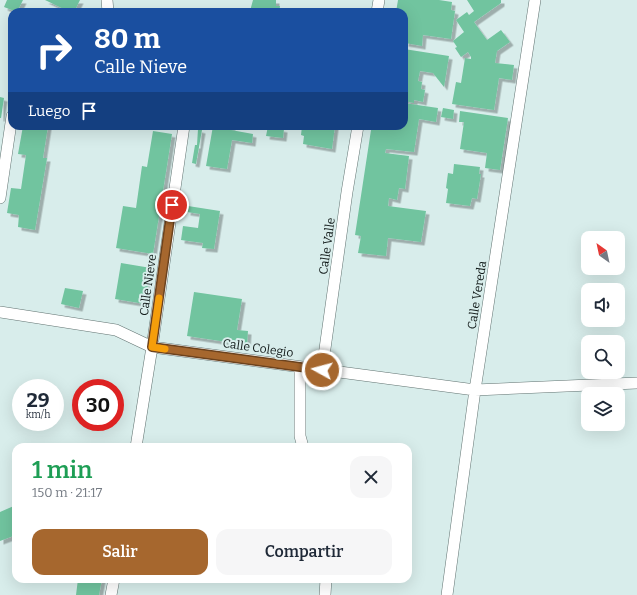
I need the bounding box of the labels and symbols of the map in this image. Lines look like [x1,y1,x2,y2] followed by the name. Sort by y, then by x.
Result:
[155,188,189,222] pin
[316,217,338,275] street label: Calle Valle
[581,231,625,275] north arrow
[137,253,159,317] street label: Calle Nieve
[465,259,489,330] street label: Calle Vereda
[222,336,294,360] street label: Calle Colegio
[301,349,343,391] position arrow
[72,379,124,431] speed limit sign: 30

